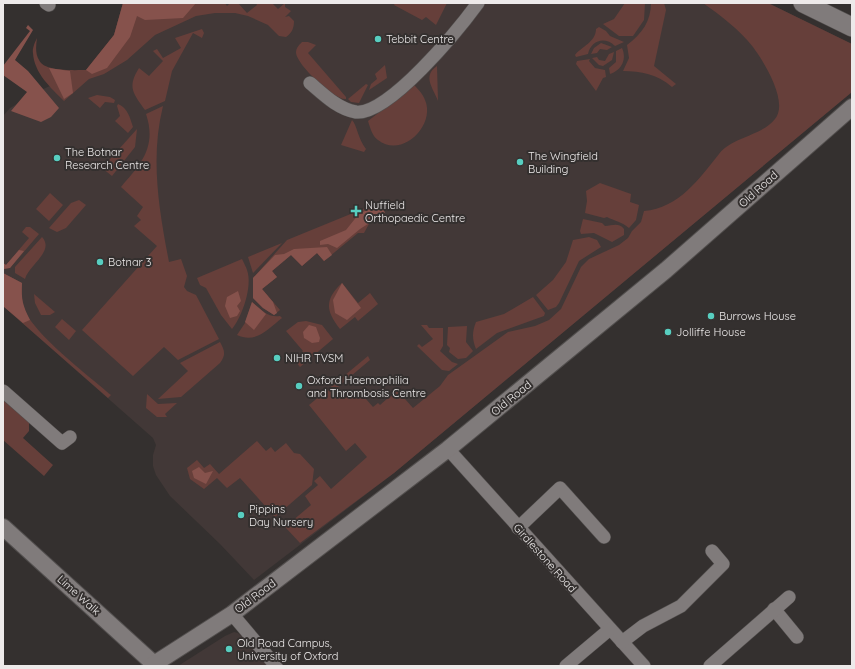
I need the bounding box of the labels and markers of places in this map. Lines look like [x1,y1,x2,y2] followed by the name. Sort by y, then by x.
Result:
[386,32,454,46] place label: Tebbit Centre
[373,34,383,44] marker: Tebbit Centre
[65,145,149,172] place label: The Botnar Research Centre
[528,149,598,176] place label: The Wingfield Building
[52,153,62,163] marker: The Botnar Research Centre
[515,157,525,167] marker: The Wingfield Building
[365,198,465,225] place label: Nuffield Orthopaedic Centre
[350,205,362,217] marker: Nuffield Orthopaedic Centre
[108,255,152,269] place label: Botnar 3
[95,257,105,267] marker: Botnar 3
[719,309,796,323] place label: Burrows House
[706,311,716,321] marker: Burrows House
[676,325,746,339] place label: Jolliffe House
[663,327,673,337] marker: Jolliffe House
[285,351,343,365] place label: NIHR TVSM
[272,353,282,363] marker: NIHR TVSM
[307,373,426,400] place label: Oxford Haemophilia and Thrombosis Centre
[294,381,304,391] marker: Oxford Haemophilia and Thrombosis Centre
[249,502,313,529] place label: Pippins Day Nursery
[236,510,246,520] marker: Pippins Day Nursery
[237,636,338,663] place label: Old Road Campus, University of Oxford
[224,644,234,654] marker: Old Road Campus, University of Oxford

